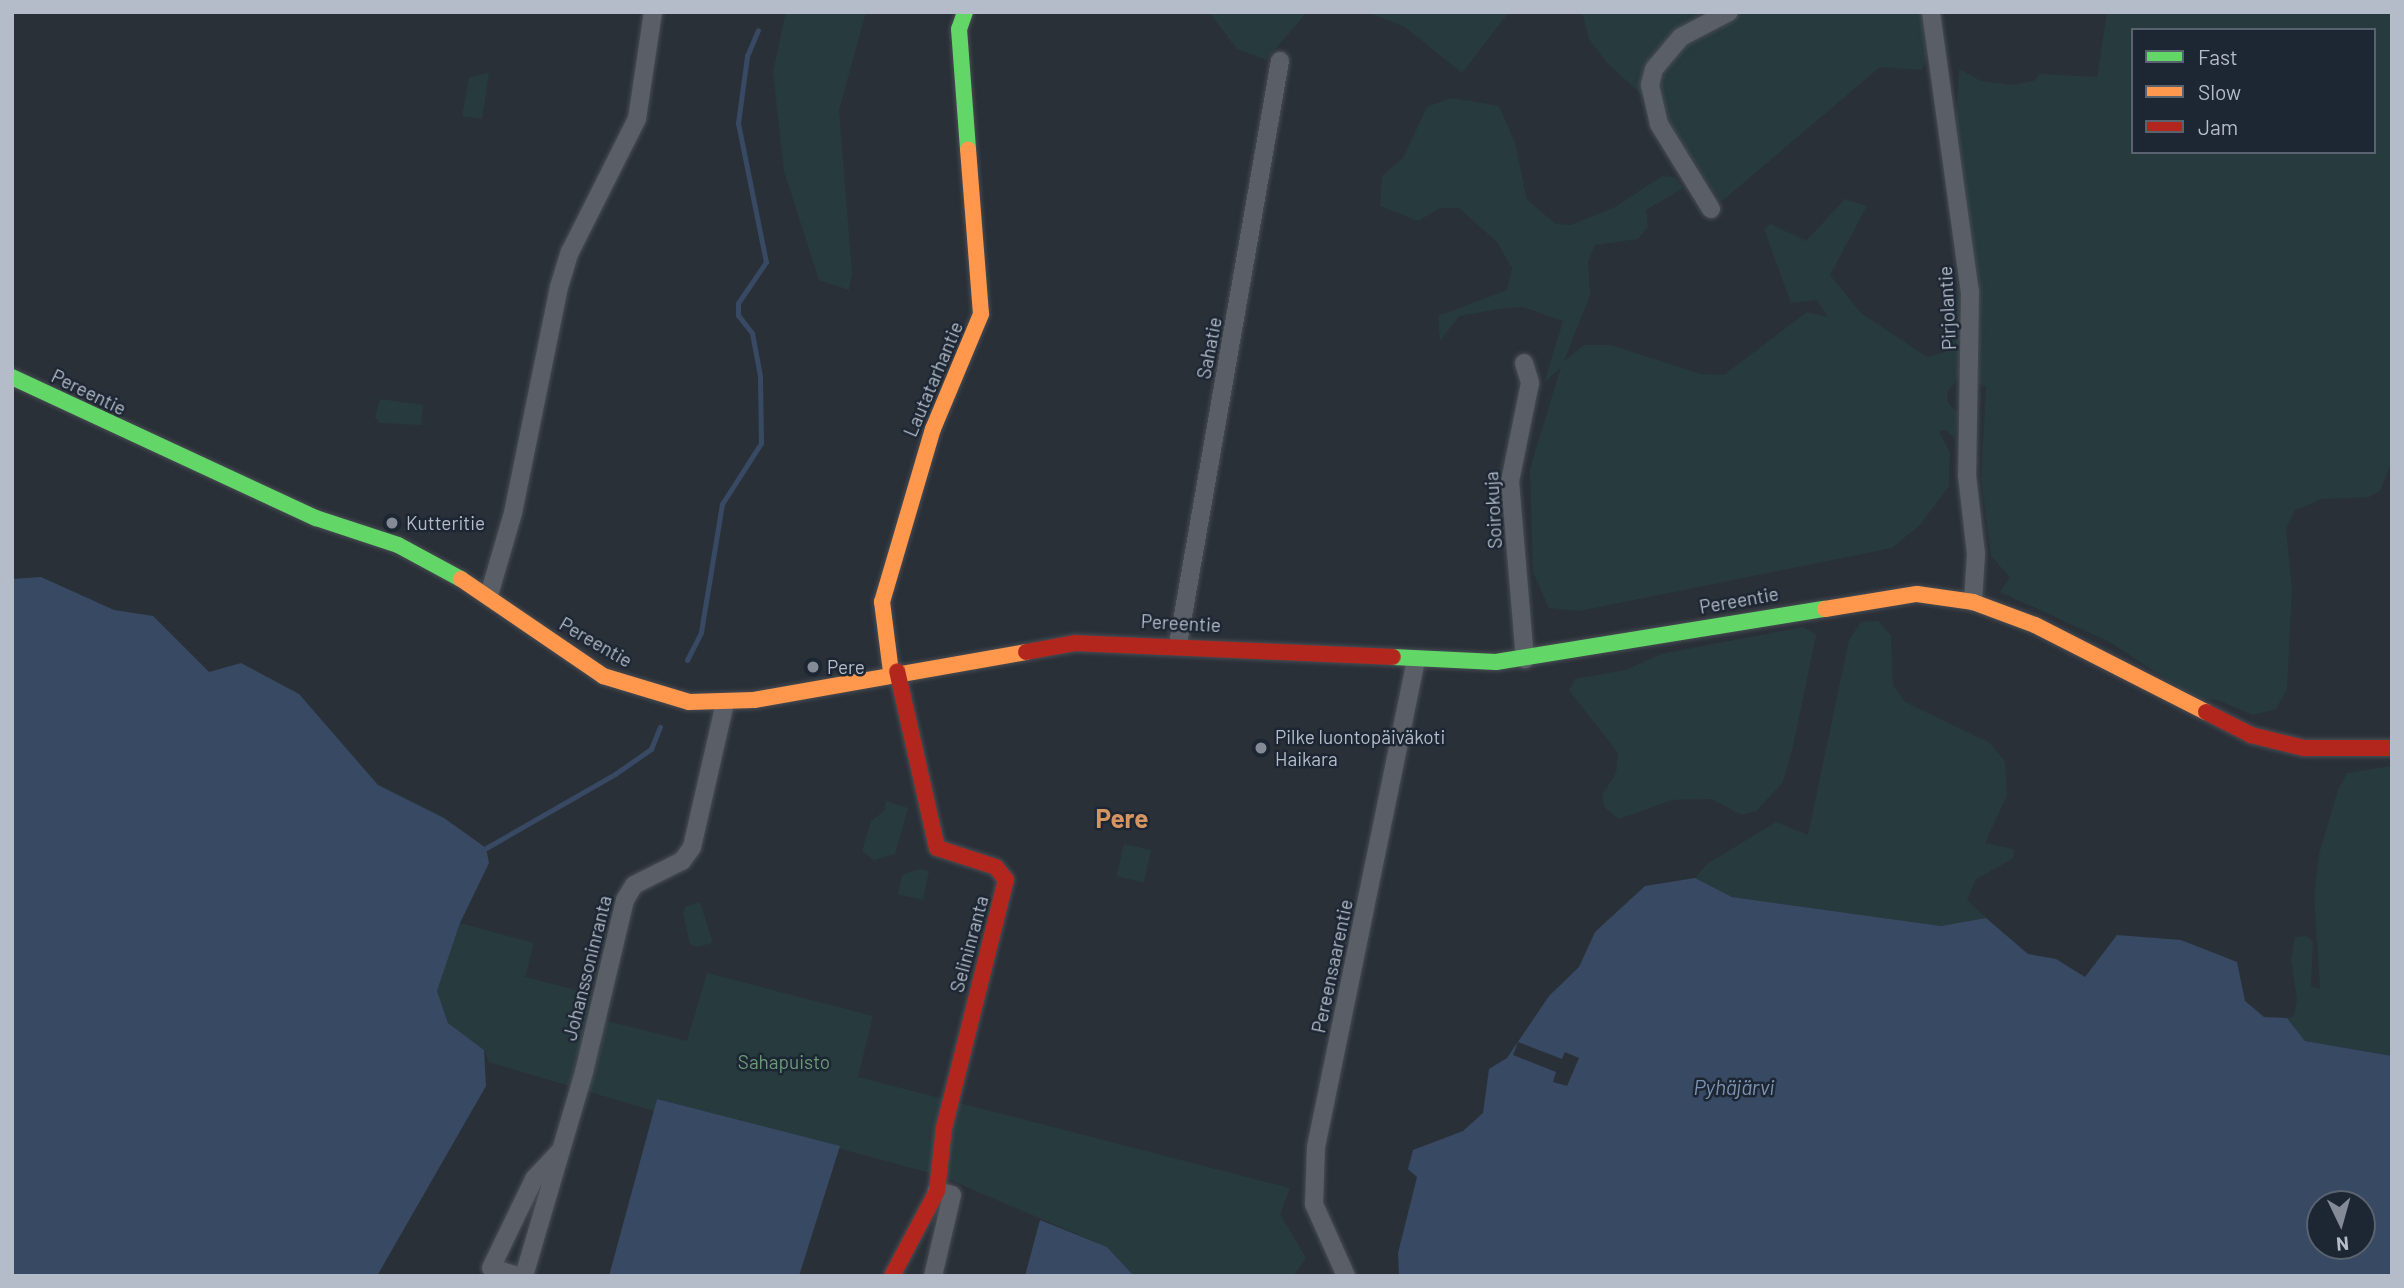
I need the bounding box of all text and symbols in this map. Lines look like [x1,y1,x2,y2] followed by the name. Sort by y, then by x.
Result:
[2131,28,2376,154] legend
[2198,44,2238,69] text: Fast
[2198,79,2241,104] text: Slow
[2198,114,2238,139] text: Jam
[1933,265,1961,351] street label: Pirjolantie
[1192,315,1226,381] street label: Sahatie
[899,318,967,440] street label: Lautatarhantie
[48,364,130,420] street label: Pereentie
[1480,471,1506,549] street label: Soirokuja
[406,512,485,534] place label: Kutteritie
[384,515,400,531] marker: Kutteritie
[1698,582,1780,618] street label: Pereentie
[1140,610,1222,636] street label: Pereentie
[556,612,636,672] street label: Pereentie
[827,656,865,678] place label: Pere
[805,659,821,675] marker: Pere
[1275,726,1445,770] place label: Pilke luontopäiväkoti Haikara
[1253,740,1269,756] marker: Pilke luontopäiväkoti Haikara
[1096,802,1148,834] district label: Pere
[558,893,616,1043] street label: Johanssoninranta
[945,893,993,995] street label: Selininranta
[1307,897,1357,1035] street label: Pereensaarentie
[738,1051,830,1073] park label: Sahapuisto
[1693,1074,1775,1100] water label: Pyhäjärvi
[2306,1190,2376,1260] north arrow
[2335,1232,2350,1256] text: N

